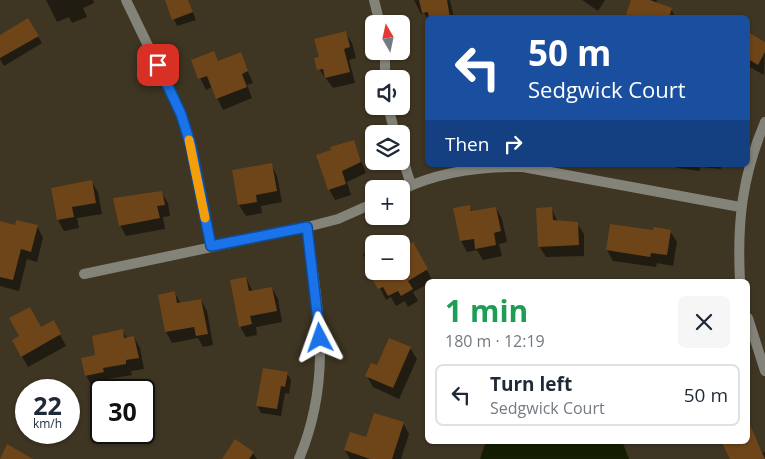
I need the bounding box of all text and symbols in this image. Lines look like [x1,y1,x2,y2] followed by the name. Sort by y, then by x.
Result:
[365,15,410,60] north arrow
[365,15,410,280] map controls
[528,29,611,76] text: 50 m
[445,35,510,100] icon: left
[137,44,179,86] pin
[144,51,172,79] icon: arrive
[365,70,410,115] button: sound
[528,74,686,104] text: Sedgwick Court
[365,125,410,170] button: layers
[499,130,527,158] icon: right
[445,131,489,157] text: Then
[365,180,410,225] button: +
[365,235,410,280] button: −
[445,290,528,331] text: 1 min
[678,296,730,348] button: close
[293,311,345,363] position arrow
[445,330,545,352] text: 180 m · 12:19
[490,371,572,397] text: Turn left
[90,379,155,444] speed limit sign: 30
[447,381,475,409] icon: left
[684,382,728,408] text: 50 m
[33,388,62,422] text: 22
[490,397,605,419] text: Sedgwick Court
[33,415,62,432] text: km/h

